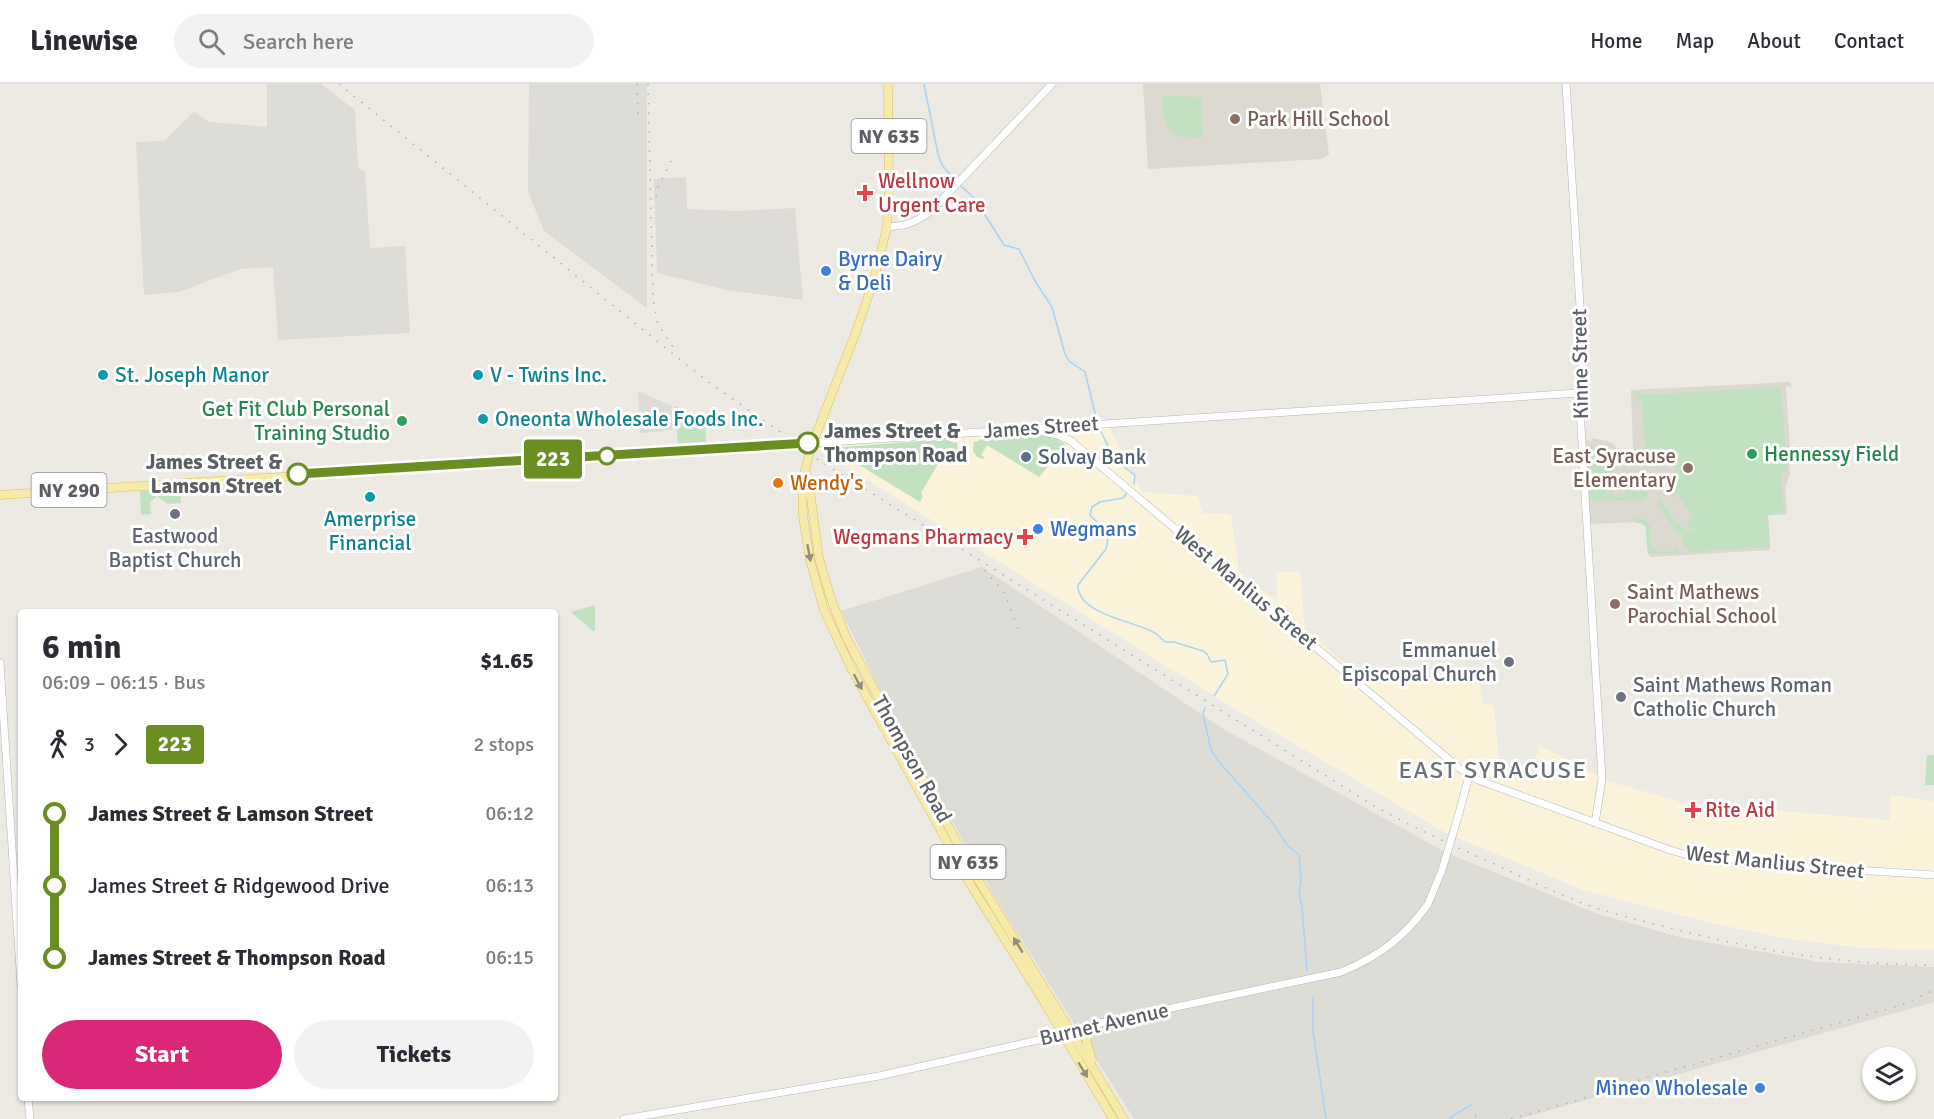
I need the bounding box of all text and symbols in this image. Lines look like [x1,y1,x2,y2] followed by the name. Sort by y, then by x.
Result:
[174,14,594,68] search box
[30,24,138,58] text: Linewise
[195,25,228,58] icon: search
[243,28,354,55] text: Search here
[1590,28,1643,54] text: Home
[1676,28,1714,54] text: Map
[1747,28,1801,54] text: About
[1834,28,1904,54] text: Contact
[1247,106,1390,132] place label: Park Hill School
[1228,112,1242,126] marker: Park Hill School
[852,119,926,153] road number: NY 635
[878,168,986,218] place label: Wellnow Urgent Care
[856,184,874,202] marker: Wellnow Urgent Care
[838,246,943,296] place label: Byrne Dairy & Deli
[819,264,833,278] marker: Byrne Dairy & Deli
[1566,308,1594,420] street label: Kinne Street
[115,362,269,388] place label: St. Joseph Manor
[490,362,607,388] place label: V - Twins Inc.
[96,368,110,382] marker: St. Joseph Manor
[471,368,485,382] marker: V - Twins Inc.
[202,396,390,446] place label: Get Fit Club Personal Training Studio
[495,406,764,432] place label: Oneonta Wholesale Foods Inc.
[983,410,1099,444] street label: James Street
[476,412,490,426] marker: Oneonta Wholesale Foods Inc.
[395,414,409,428] marker: Get Fit Club Personal Training Studio
[824,418,967,468] place label: James Street & Thompson Road
[797,432,819,454] marker: James Street & Thompson Road
[518,440,588,478] line badge: 223
[1764,441,1899,467] place label: Hennessy Field
[1552,443,1676,493] place label: East Syracuse Elementary
[1038,444,1147,470] place label: Solvay Bank
[536,446,570,472] text: 223
[598,447,616,465] unlabelled marker
[1745,447,1759,461] marker: Hennessy Field
[146,449,282,499] place label: James Street & Lamson Street
[1019,450,1033,464] marker: Solvay Bank
[1681,461,1695,475] marker: East Syracuse Elementary
[287,463,309,485] marker: James Street & Lamson Street
[790,470,863,496] place label: Wendy's
[32,473,106,507] road number: NY 290
[771,476,785,490] marker: Wendy's
[363,490,377,504] marker: Amerprise Financial
[324,506,416,556] place label: Amerprise Financial
[168,507,182,521] marker: Eastwood Baptist Church
[1050,516,1137,542] place label: Wegmans
[1169,520,1323,656] street label: West Manlius Street
[1031,522,1045,536] marker: Wegmans
[108,523,242,573] place label: Eastwood Baptist Church
[833,524,1013,550] place label: Wegmans Pharmacy
[1018,530,1032,544] marker: Wegmans Pharmacy
[805,543,814,562] one-way arrow
[1627,579,1777,629] place label: Saint Mathews Parochial School
[1608,597,1622,611] marker: Saint Mathews Parochial School
[42,627,122,668] text: 6 min
[1342,637,1497,687] place label: Emmanuel Episcopal Church
[480,647,534,674] text: $1.65
[1502,655,1516,669] marker: Emmanuel Episcopal Church
[42,670,205,695] text: 06:09 – 06:15 · Bus
[1633,672,1832,722] place label: Saint Mathews Roman Catholic Church
[853,674,863,691] one-way arrow
[1614,690,1628,704] marker: Saint Mathews Roman Catholic Church
[866,691,958,827] street label: Thompson Road
[42,728,75,761] icon: walk
[104,728,137,761] icon: forward
[158,731,192,757] text: 223
[84,732,95,757] text: 3
[473,732,534,757] text: 2 stops
[1398,755,1588,785] district label: EAST SYRACUSE
[1705,797,1775,823] place label: Rite Aid
[88,800,373,827] text: James Street & Lamson Street
[485,801,534,826] text: 06:12
[1686,803,1700,817] marker: Rite Aid
[1684,840,1866,884] street label: West Manlius Street
[930,845,1006,879] road number: NY 635
[88,872,390,899] text: James Street & Ridgewood Drive
[485,873,534,898] text: 06:13
[1013,937,1024,953] one-way arrow
[88,944,386,971] text: James Street & Thompson Road
[485,945,534,970] text: 06:15
[1037,997,1171,1051] street label: Burnet Avenue
[42,1020,282,1089] button: Start
[294,1020,534,1089] button: Tickets
[1862,1047,1916,1101] map controls
[1862,1047,1916,1101] button: layers
[1078,1062,1089,1078] one-way arrow
[1595,1075,1748,1101] place label: Mineo Wholesale
[1753,1081,1767,1095] marker: Mineo Wholesale

